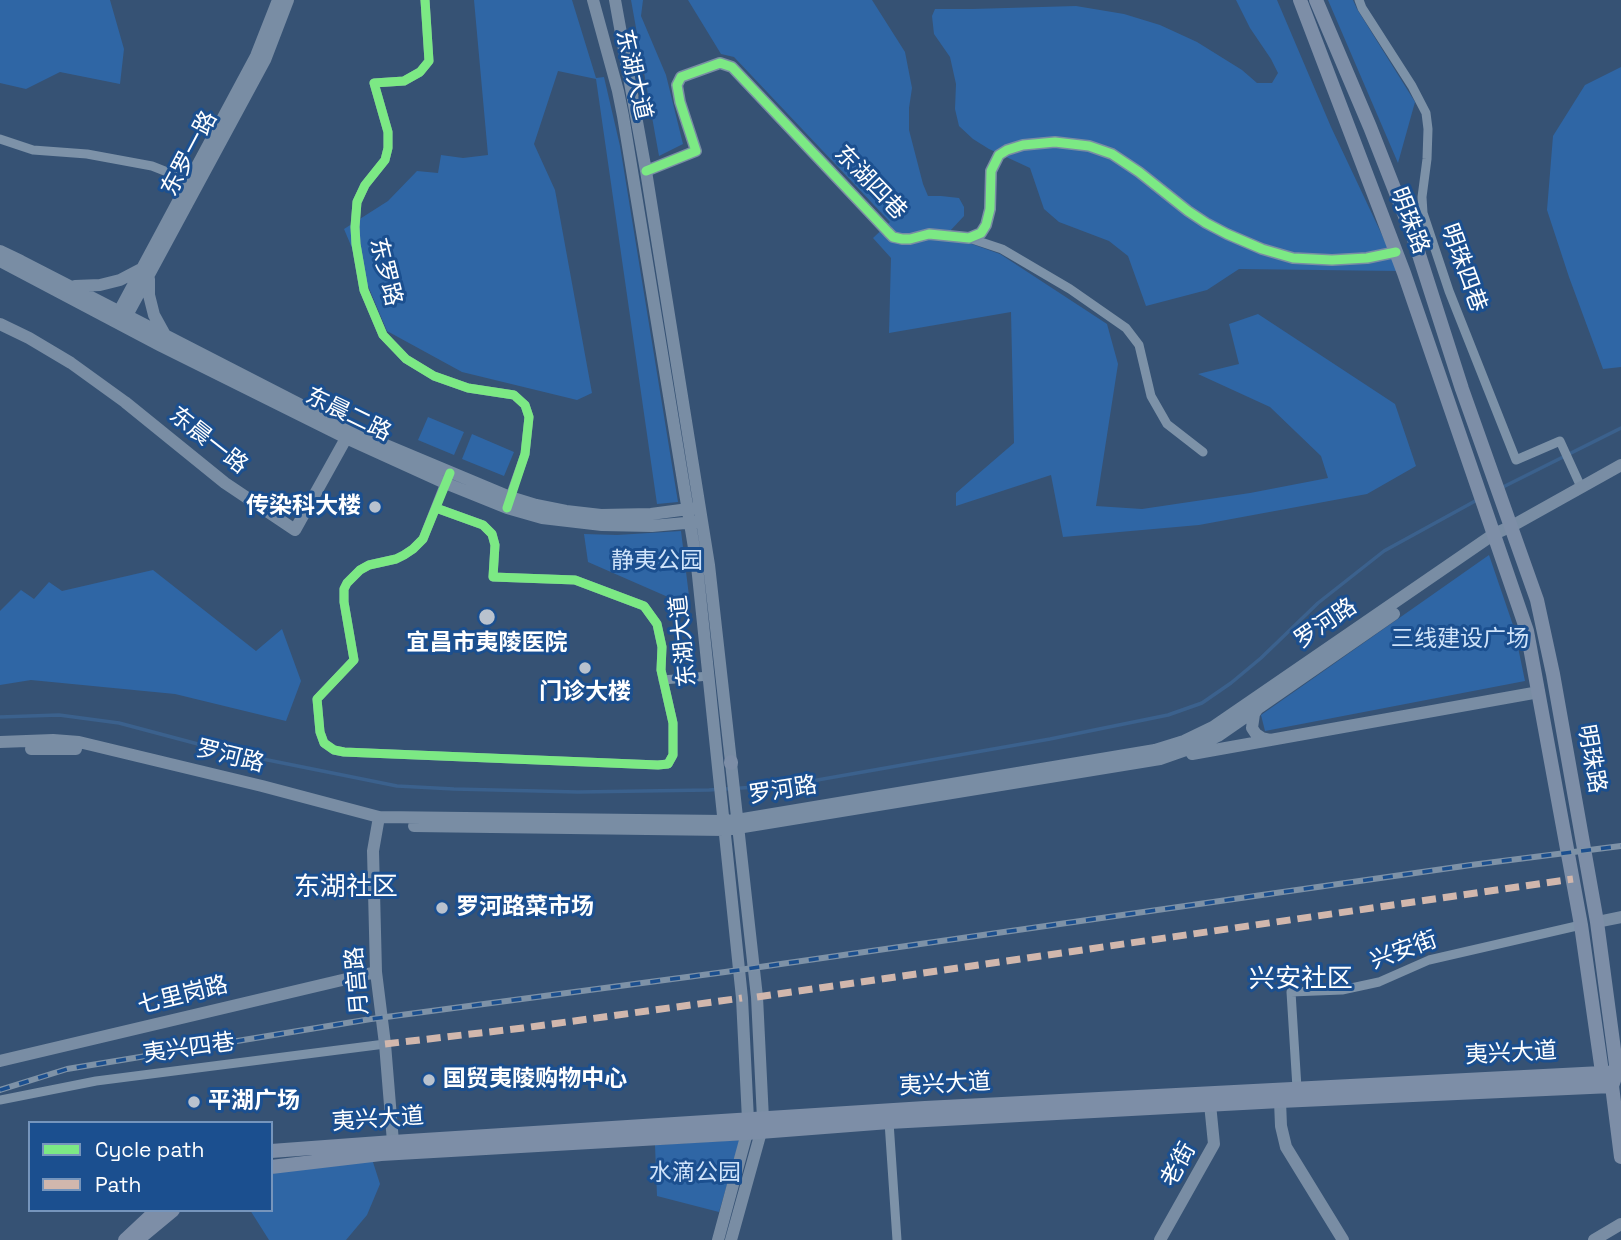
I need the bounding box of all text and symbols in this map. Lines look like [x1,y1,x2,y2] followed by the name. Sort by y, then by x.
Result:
[609,27,657,123] street label: 东湖大道
[156,107,224,201] street label: 东罗一路
[828,140,912,226] street label: 东湖四巷
[1384,184,1434,258] street label: 明珠路
[1434,220,1492,316] street label: 明珠四巷
[363,235,407,309] street label: 东罗路
[301,382,395,448] street label: 东晨二路
[163,402,253,480] street label: 东晨一路
[246,493,361,521] place label: 传染科大楼
[367,499,383,515] marker: 传染科大楼
[611,548,703,576] park label: 静夷公园
[1290,593,1362,655] street label: 罗河路
[665,594,703,688] street label: 东湖大道
[477,607,497,627] marker: 宜昌市夷陵医院
[1391,626,1529,654] park label: 三线建设广场
[407,630,567,658] place label: 宜昌市夷陵医院
[577,660,593,676] marker: 门诊大楼
[539,679,631,707] place label: 门诊大楼
[1571,723,1611,795] street label: 明珠路
[193,735,267,779] street label: 罗河路
[747,772,819,810] street label: 罗河路
[294,872,398,904] district label: 东湖社区
[456,894,594,922] place label: 罗河路菜市场
[434,900,450,916] marker: 罗河路菜市场
[1367,926,1441,976] street label: 兴安街
[341,945,375,1017] street label: 月宫路
[1249,964,1353,996] district label: 兴安社区
[135,971,231,1021] street label: 七里岗路
[142,1029,236,1069] street label: 夷兴四巷
[1464,1038,1558,1070] street label: 夷兴大道
[443,1066,627,1094] place label: 国贸夷陵购物中心
[898,1069,992,1101] street label: 夷兴大道
[421,1072,437,1088] marker: 国贸夷陵购物中心
[208,1088,300,1116] place label: 平湖广场
[186,1094,202,1110] marker: 平湖广场
[331,1103,425,1137] street label: 夷兴大道
[28,1121,273,1212] legend
[95,1136,204,1163] text: Cycle path
[1156,1138,1202,1192] street label: 老街
[649,1160,741,1188] park label: 水滴公园
[95,1171,141,1198] text: Path

